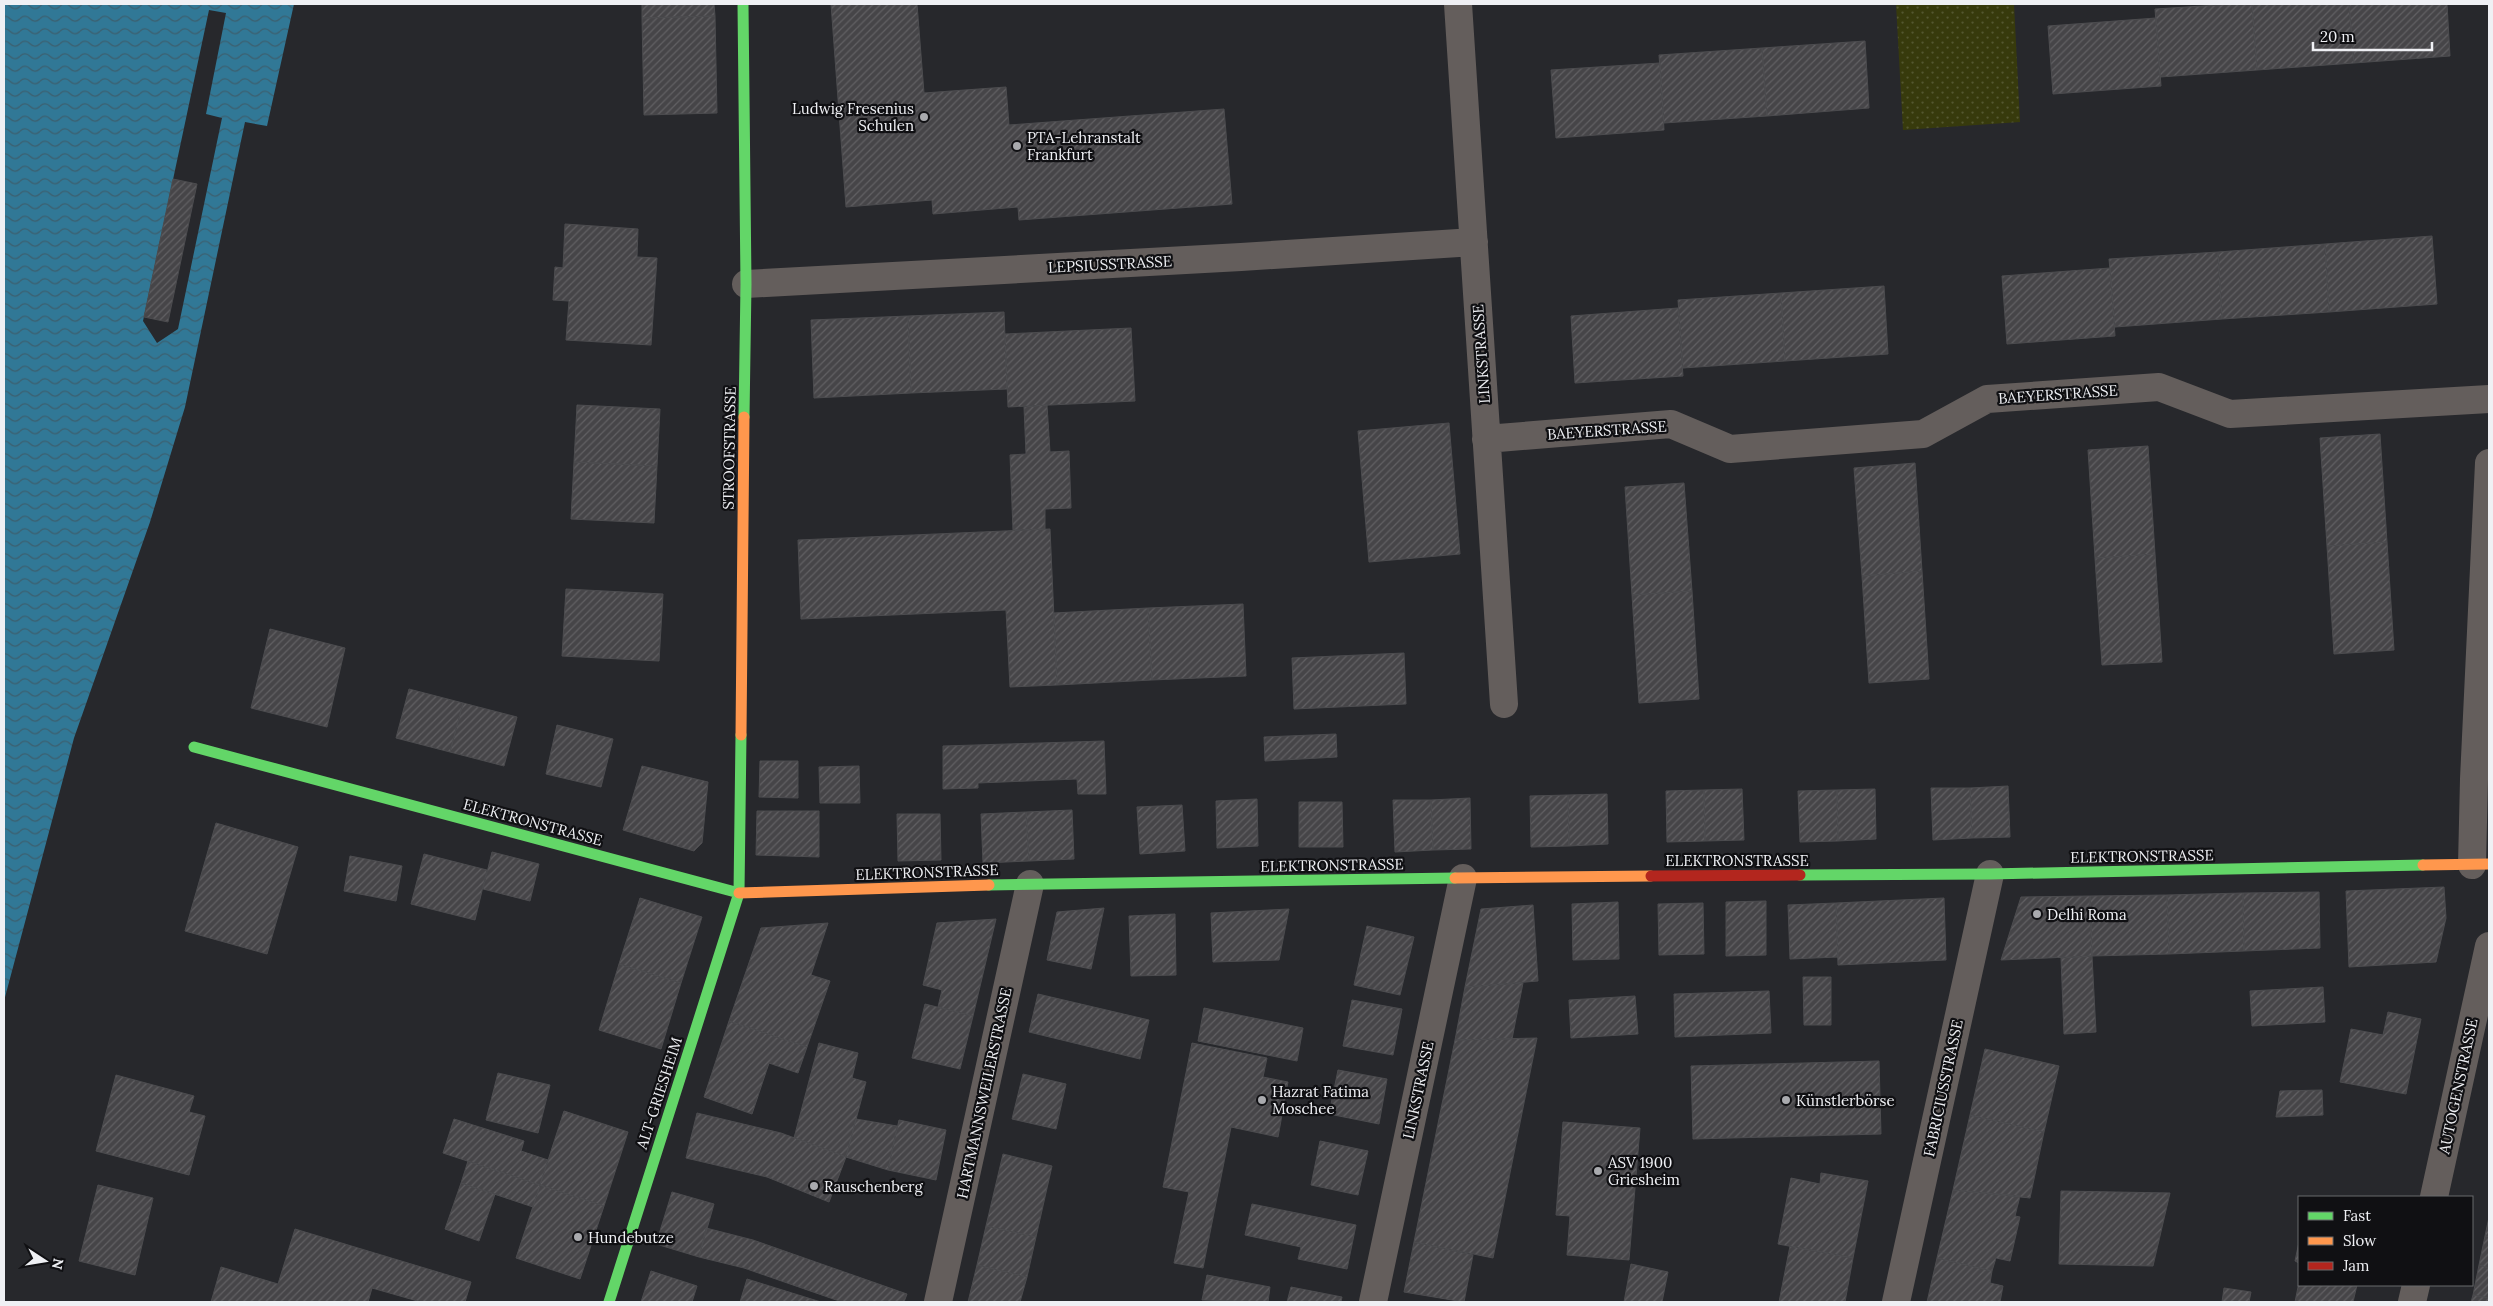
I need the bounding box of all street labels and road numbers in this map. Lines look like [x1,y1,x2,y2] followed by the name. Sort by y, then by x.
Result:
[1047,251,1173,277] street label: LEPSIUSSTRASSE
[1468,304,1494,404] street label: LINKSTRASSE
[1998,380,2118,408] street label: BAEYERSTRASSE
[718,386,740,510] street label: STROOFSTRASSE
[1547,416,1667,444] street label: BAEYERSTRASSE
[461,794,605,850] street label: ELEKTRONSTRASSE
[2070,845,2214,867] street label: ELEKTRONSTRASSE
[1665,851,1809,870] street label: ELEKTRONSTRASSE
[1260,854,1404,876] street label: ELEKTRONSTRASSE
[855,860,999,884] street label: ELEKTRONSTRASSE
[952,986,1016,1200] street label: HARTMANNSWEILERSTRASSE
[2434,1017,2482,1156] street label: AUTOGENSTRASSE
[1919,1018,1967,1158] street label: FABRICIUSSTRASSE
[632,1034,686,1152] street label: ALT-GRIESHEIM
[1398,1039,1438,1141] street label: LINKSTRASSE

